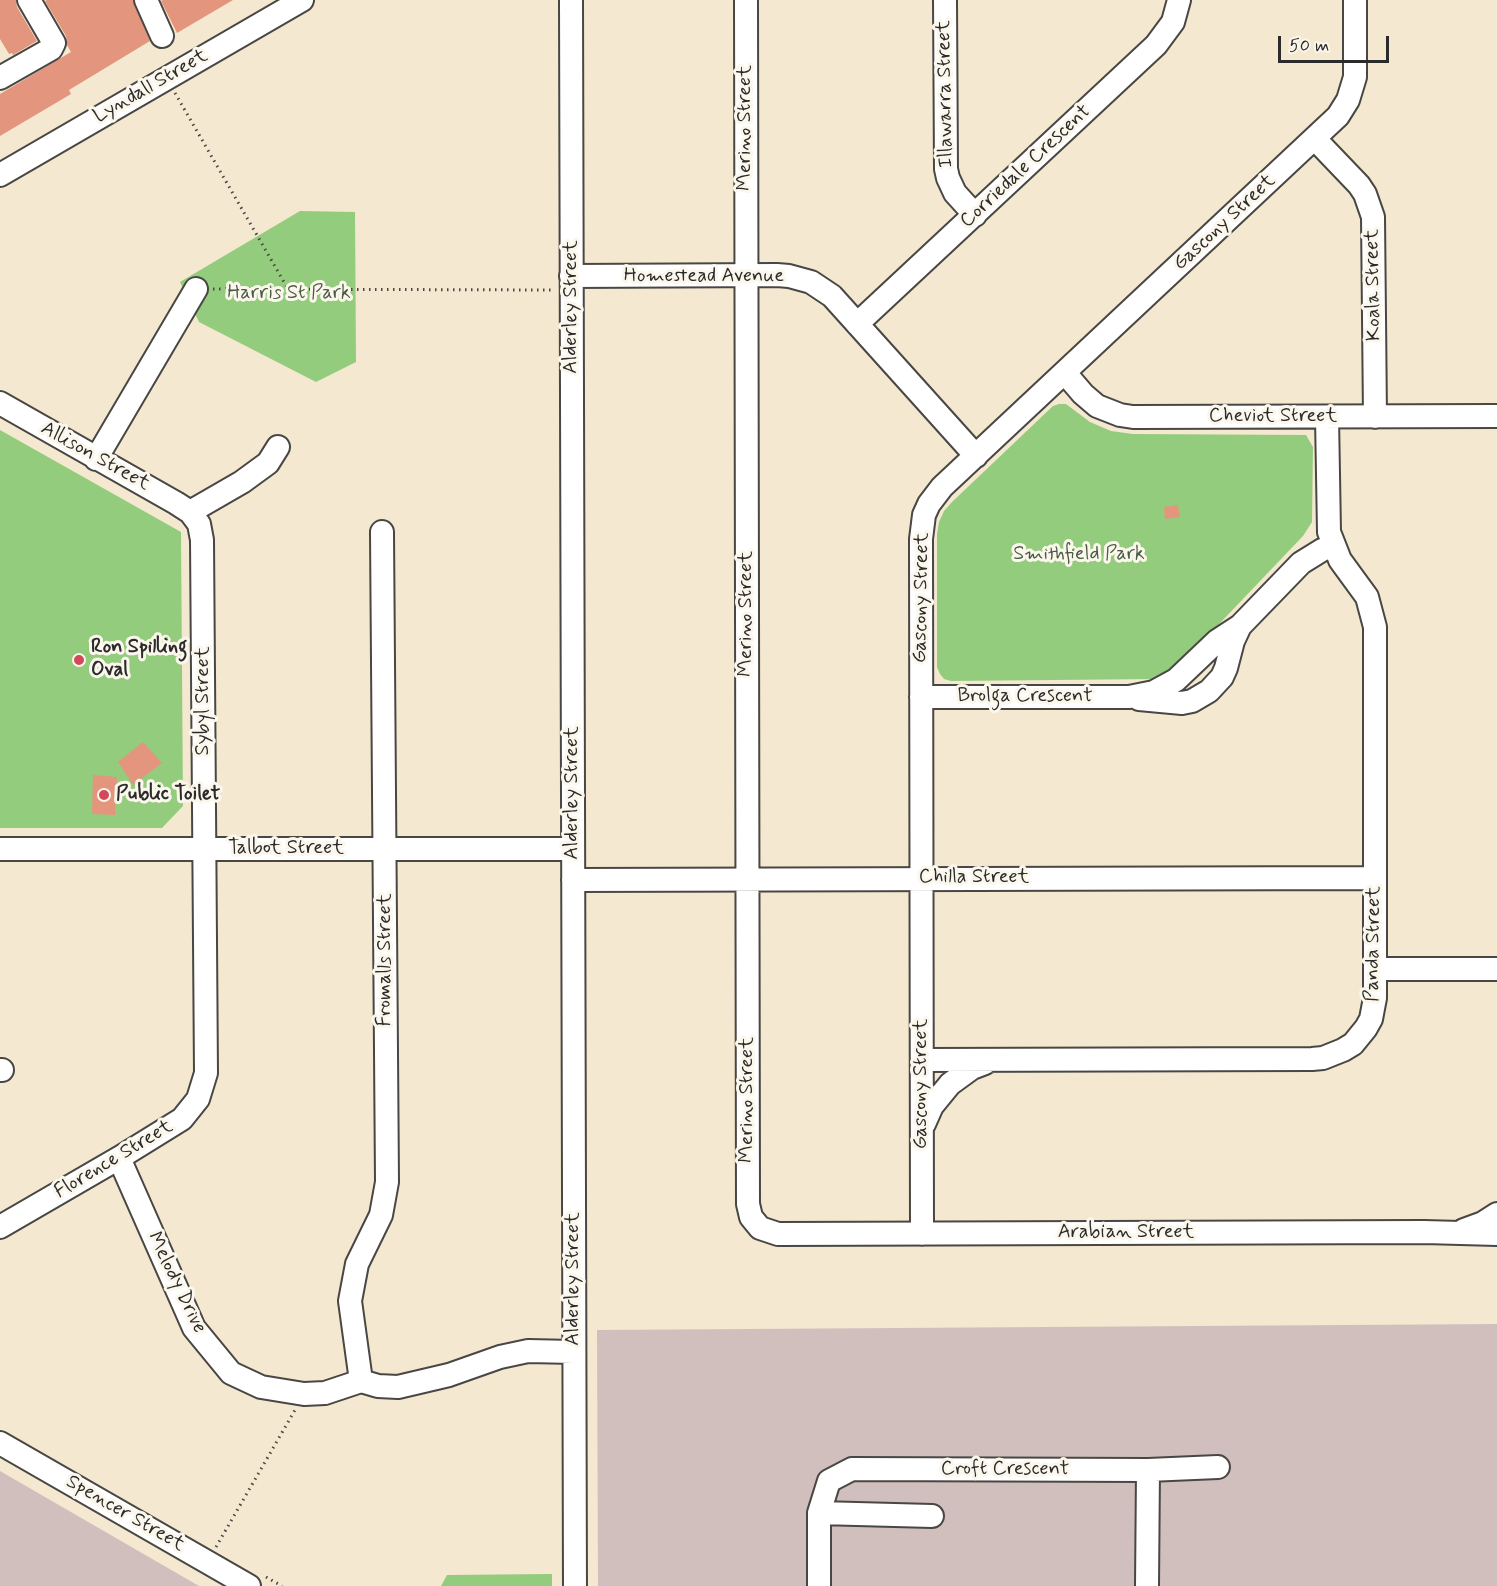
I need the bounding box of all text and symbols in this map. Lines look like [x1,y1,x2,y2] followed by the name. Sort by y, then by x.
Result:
[933,20,959,168] street label: Illawarra Street
[1281,24,1392,62] scale bar
[1289,34,1329,58] text: 50 m
[90,45,212,129] street label: Lyndall Street
[734,65,758,191] street label: Merino Street
[956,100,1096,234] street label: Corriedale Crescent
[1169,170,1281,276] street label: Gascony Street
[1361,229,1387,341] street label: Koala Street
[560,240,584,374] street label: Alderley Street
[624,265,784,289] street label: Homestead Avenue
[227,282,351,306] park label: Harris St Park
[1209,405,1337,429] street label: Cheviot Street
[36,417,154,497] street label: Allison Street
[909,533,935,663] street label: Gascony Street
[1013,543,1145,567] park label: Smithfield Park
[735,551,759,677] street label: Merino Street
[91,636,187,683] place label: Ron Spilling Oval
[192,646,216,756] street label: Sybyl Street
[72,653,86,667] marker: Ron Spilling Oval
[957,685,1093,709] street label: Brolga Crescent
[561,726,585,860] street label: Alderley Street
[116,783,220,807] place label: Public Toilet
[97,788,111,802] marker: Public Toilet
[228,837,344,861] street label: Talbot Street
[919,866,1029,890] street label: Chilla Street
[1361,886,1387,1002] street label: Panda Street
[374,893,398,1027] street label: Fromalls Street
[910,1019,934,1149] street label: Gascony Street
[736,1037,760,1163] street label: Merino Street
[50,1115,178,1205] street label: Florence Street
[562,1212,586,1346] street label: Alderley Street
[1058,1221,1194,1245] street label: Arabian Street
[141,1228,211,1338] street label: Melody Drive
[941,1458,1069,1482] street label: Croft Crescent
[61,1470,189,1558] street label: Spencer Street

